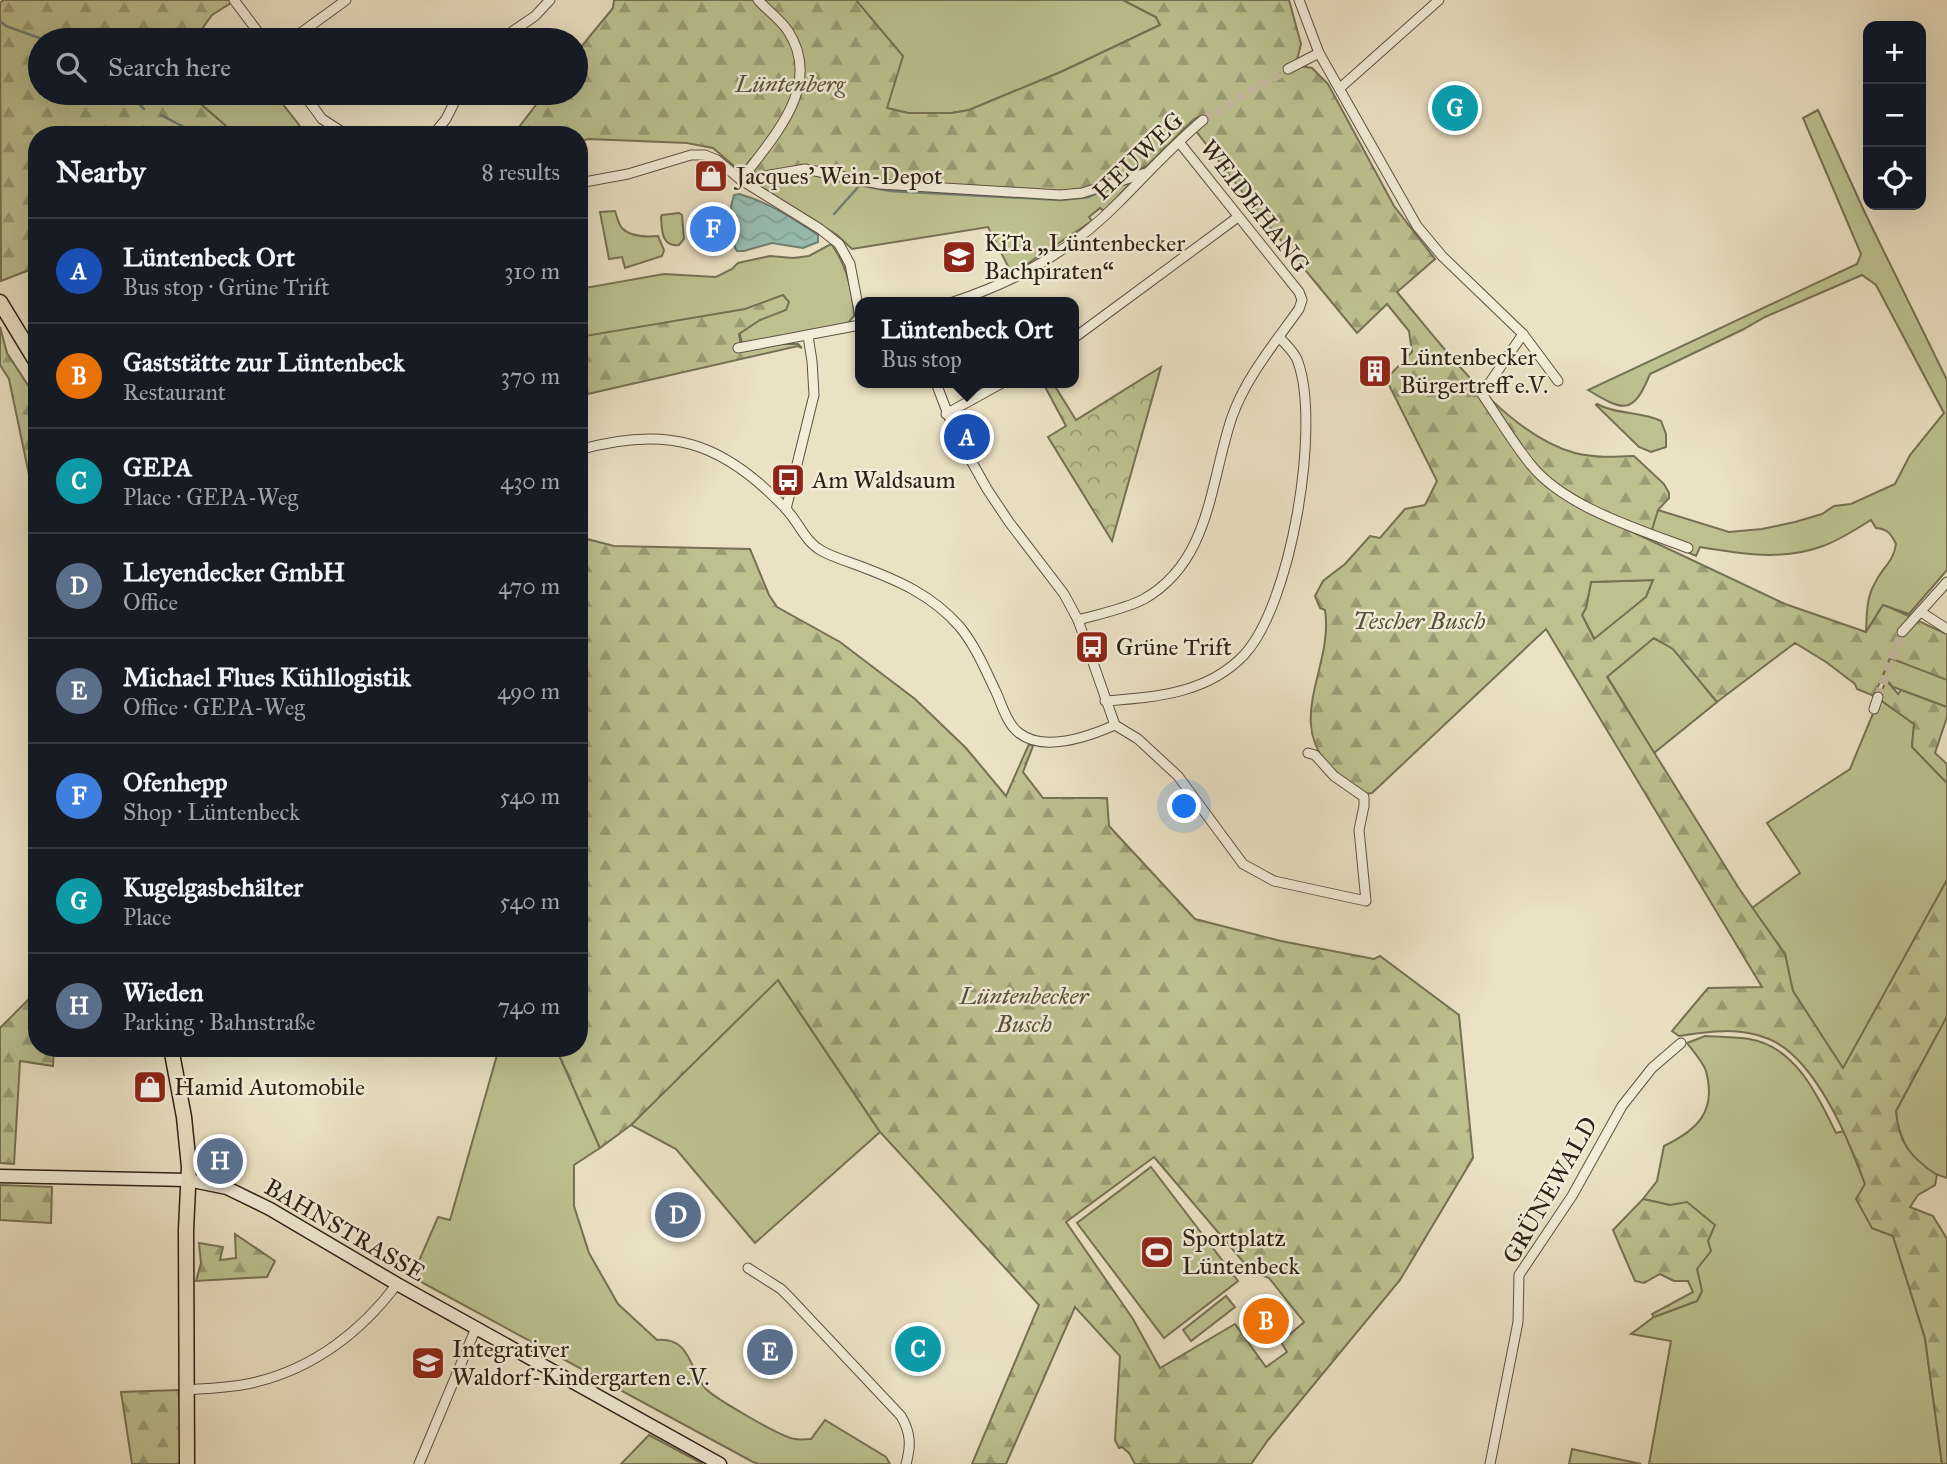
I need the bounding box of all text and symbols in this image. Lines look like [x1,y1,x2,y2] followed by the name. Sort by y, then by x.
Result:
[1863,21,1926,210] map controls
[1863,21,1926,84] button: +
[28,28,588,105] search box
[52,48,90,86] icon: search
[108,51,231,83] text: Search here
[734,69,847,99] park label: Lüntenberg
[1432,82,1478,134] pin: G
[1863,84,1926,147] button: −
[1086,106,1190,206] street label: HEUWEG
[1194,133,1316,279] street label: WEIDEHANG
[1863,147,1926,210] button: locate
[56,154,146,190] text: Nearby
[692,157,730,195] shop icon: Jacques' Wein-Depot
[481,158,560,186] text: 8 results
[733,161,943,191] place label: Jacques' Wein-Depot
[690,203,736,255] pin: F
[984,228,1185,286] place label: KiTa „Lüntenbecker Bachpiraten“
[940,238,978,276] school or university icon: KiTa „Lüntenbecker Bachpiraten“
[123,241,295,273] text: Lüntenbeck Ort
[71,257,87,285] text: A
[504,257,560,285] text: 310 m
[123,273,329,301] text: Bus stop · Grüne Trift
[855,297,1079,388] popup
[881,313,1053,345] text: Lüntenbeck Ort
[1400,342,1548,400] place label: Lüntenbecker Bürgertreff e.V.
[881,345,962,373] text: Bus stop
[123,346,405,378] text: Gaststätte zur Lüntenbeck
[1356,352,1394,390] building icon: Lüntenbecker Bürgertreff e.V.
[71,362,87,390] text: B
[501,362,560,390] text: 370 m
[123,378,226,406] text: Restaurant
[944,411,990,463] pin: A
[123,451,192,483] text: GEPA
[769,461,807,499] bus stop icon: Am Waldsaum
[811,465,956,495] place label: Am Waldsaum
[71,467,87,495] text: C
[500,467,560,495] text: 430 m
[123,483,298,511] text: Place · GEPA-Weg
[123,556,345,588] text: Lleyendecker GmbH
[70,572,88,600] text: D
[498,572,560,600] text: 470 m
[123,588,178,616] text: Office
[1353,606,1486,636] park label: Tescher Busch
[1073,628,1111,666] bus stop icon: Grüne Trift
[1116,632,1232,662] place label: Grüne Trift
[123,661,411,693] text: Michael Flues Kühllogistik
[71,677,87,705] text: E
[497,677,560,705] text: 490 m
[123,693,305,721] text: Office · GEPA-Weg
[123,766,227,798] text: Ofenhepp
[71,782,87,810] text: F
[499,782,560,810] text: 540 m
[1167,789,1201,823] your location
[123,798,300,826] text: Shop · Lüntenbeck
[123,871,303,903] text: Kugelgasbehälter
[71,887,87,915] text: G
[499,887,560,915] text: 540 m
[123,903,171,931] text: Place
[123,976,204,1008] text: Wieden
[959,981,1090,1039] park label: Lüntenbecker Busch
[69,992,89,1020] text: H
[498,992,560,1020] text: 740 m
[123,1008,316,1036] text: Parking · Bahnstraße
[131,1068,169,1106] shop icon: Hamid Automobile
[174,1072,365,1102] place label: Hamid Automobile
[1496,1111,1604,1269] street label: GRÜNEWALD
[197,1135,243,1187] pin: H
[259,1172,431,1288] street label: BAHNSTRASSE
[655,1189,701,1241] pin: D
[1182,1223,1301,1281] place label: Sportplatz Lüntenbeck
[1138,1233,1176,1271] sports icon: Sportplatz Lüntenbeck
[1243,1295,1289,1347] pin: B
[895,1323,941,1375] pin: C
[747,1326,793,1378] pin: E
[452,1334,710,1392] place label: Integrativer Waldorf-Kindergarten e.V.
[409,1344,447,1382] school or university icon: Integrativer Waldorf-Kindergarten e.V.

